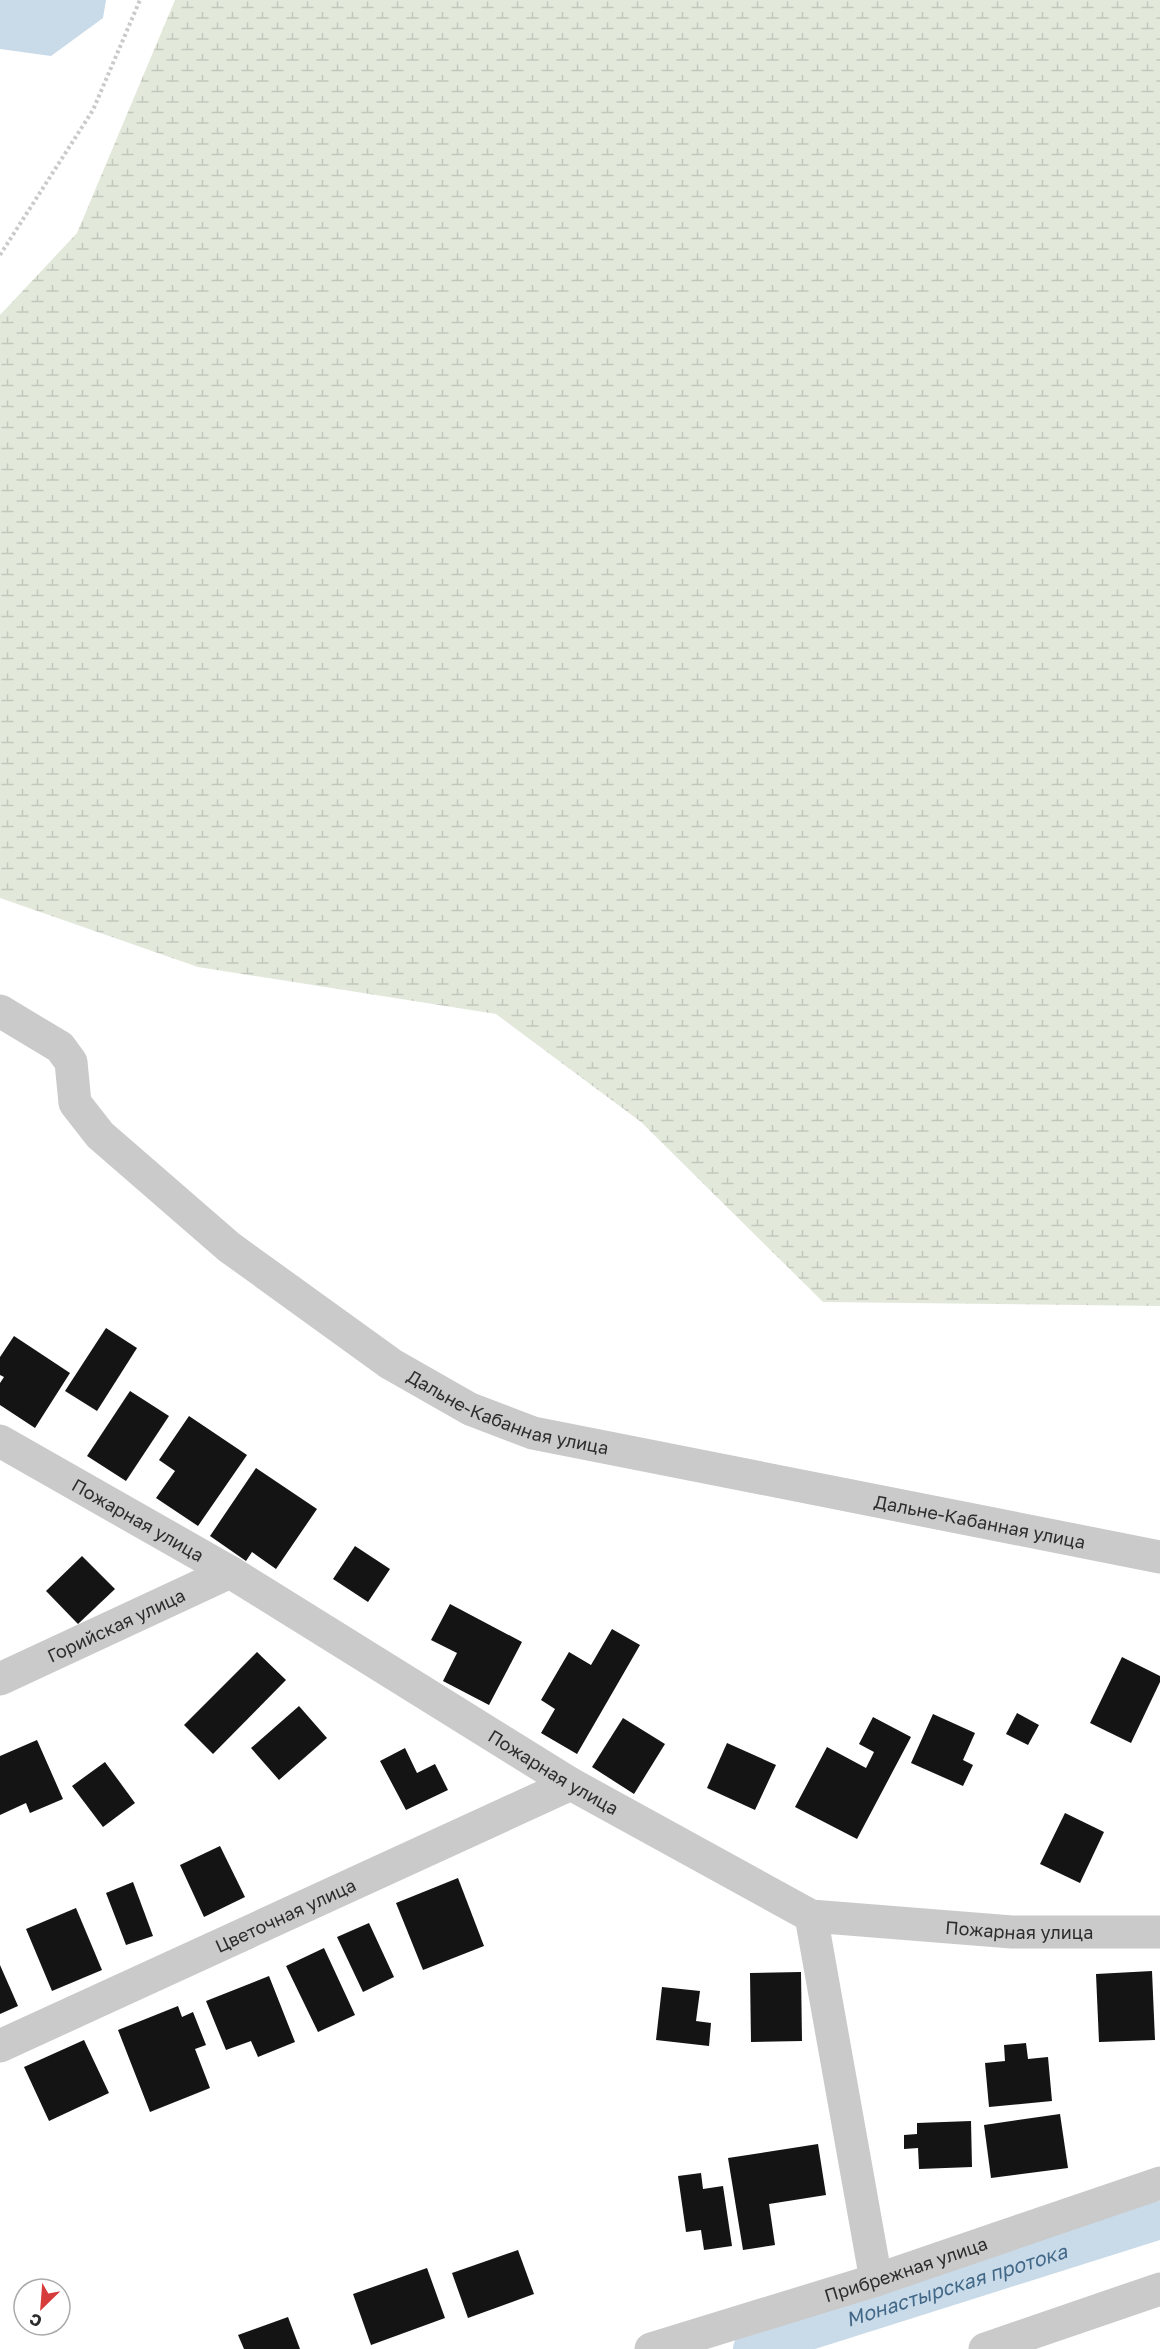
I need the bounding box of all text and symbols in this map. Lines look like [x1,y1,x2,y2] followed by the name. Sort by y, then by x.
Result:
[403,1365,611,1459] street label: Дальне-Кабанная улица
[68,1473,208,1566] street label: Пожарная улица
[873,1490,1087,1553] street label: Дальне-Кабанная улица
[44,1583,189,1667] street label: Горийская улица
[484,1724,623,1819] street label: Пожарная улица
[212,1873,359,1957] street label: Цветочная улица
[945,1916,1093,1943] street label: Пожарная улица
[822,2232,990,2306] street label: Прибрежная улица
[842,2238,1070,2331] water label: Монастырская протока
[12,2277,72,2337] north arrow
[26,2309,45,2332] text: С

